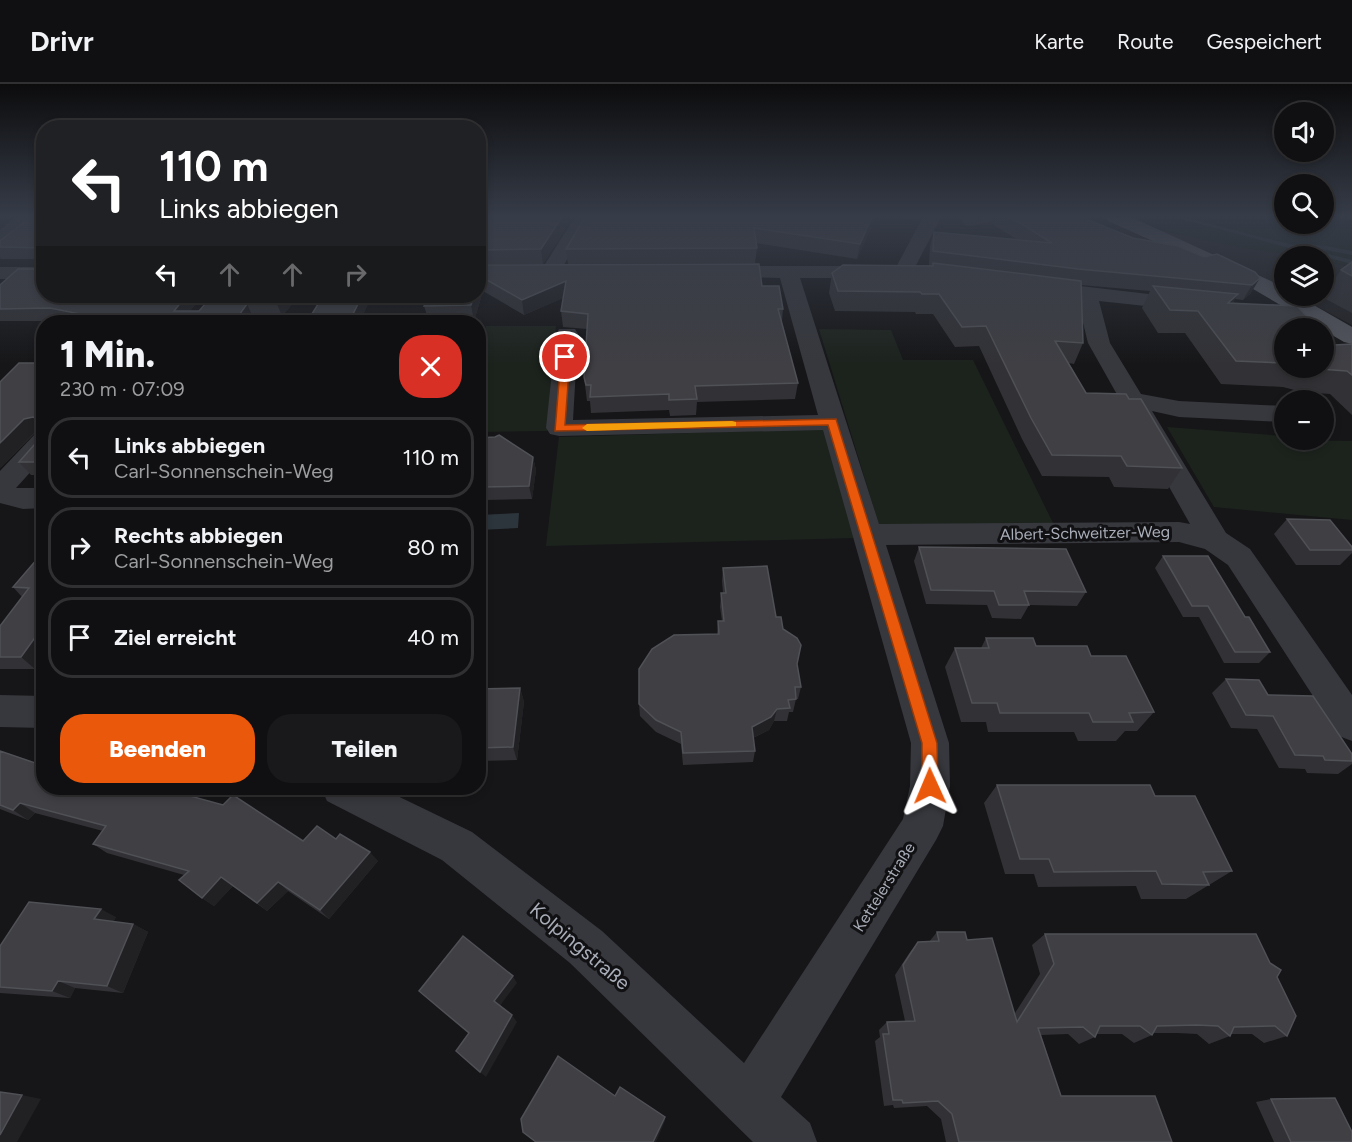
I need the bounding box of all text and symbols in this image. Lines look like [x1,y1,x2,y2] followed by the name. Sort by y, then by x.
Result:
[30,24,94,58] text: Drivr
[1034,29,1084,54] text: Karte
[1117,29,1173,54] text: Route
[1206,29,1322,54] text: Gespeichert
[1274,102,1334,450] map controls
[1274,102,1334,162] button: sound
[159,141,268,192] text: 110 m
[60,144,138,222] icon: left
[1274,174,1334,234] button: search
[159,192,339,225] text: Links abbiegen
[1274,246,1334,306] button: layers
[150,258,183,291] icon: left
[213,258,246,291] icon: ahead
[276,258,309,291] icon: ahead
[339,258,372,291] icon: right
[1274,318,1334,378] button: +
[539,331,590,382] pin
[60,333,155,376] text: 1 Min.
[399,335,462,398] button: close
[548,340,581,373] icon: arrive
[60,377,185,401] text: 230 m · 07:09
[1274,390,1334,450] button: −
[114,432,265,459] text: Links abbiegen
[63,441,96,474] icon: left
[403,444,459,471] text: 110 m
[114,459,334,483] text: Carl-Sonnenschein-Weg
[114,522,283,549] text: Rechts abbiegen
[1000,522,1170,544] street label: Albert-Schweitzer-Weg
[63,531,96,564] icon: right
[407,534,459,561] text: 80 m
[114,549,334,573] text: Carl-Sonnenschein-Weg
[63,621,96,654] icon: arrive
[114,624,237,651] text: Ziel erreicht
[407,624,459,651] text: 40 m
[60,714,255,783] button: Beenden
[267,714,462,783] button: Teilen
[898,754,962,818] position arrow
[849,839,919,935] street label: Kettelerstraße
[525,897,635,995] street label: Kolpingstraße

